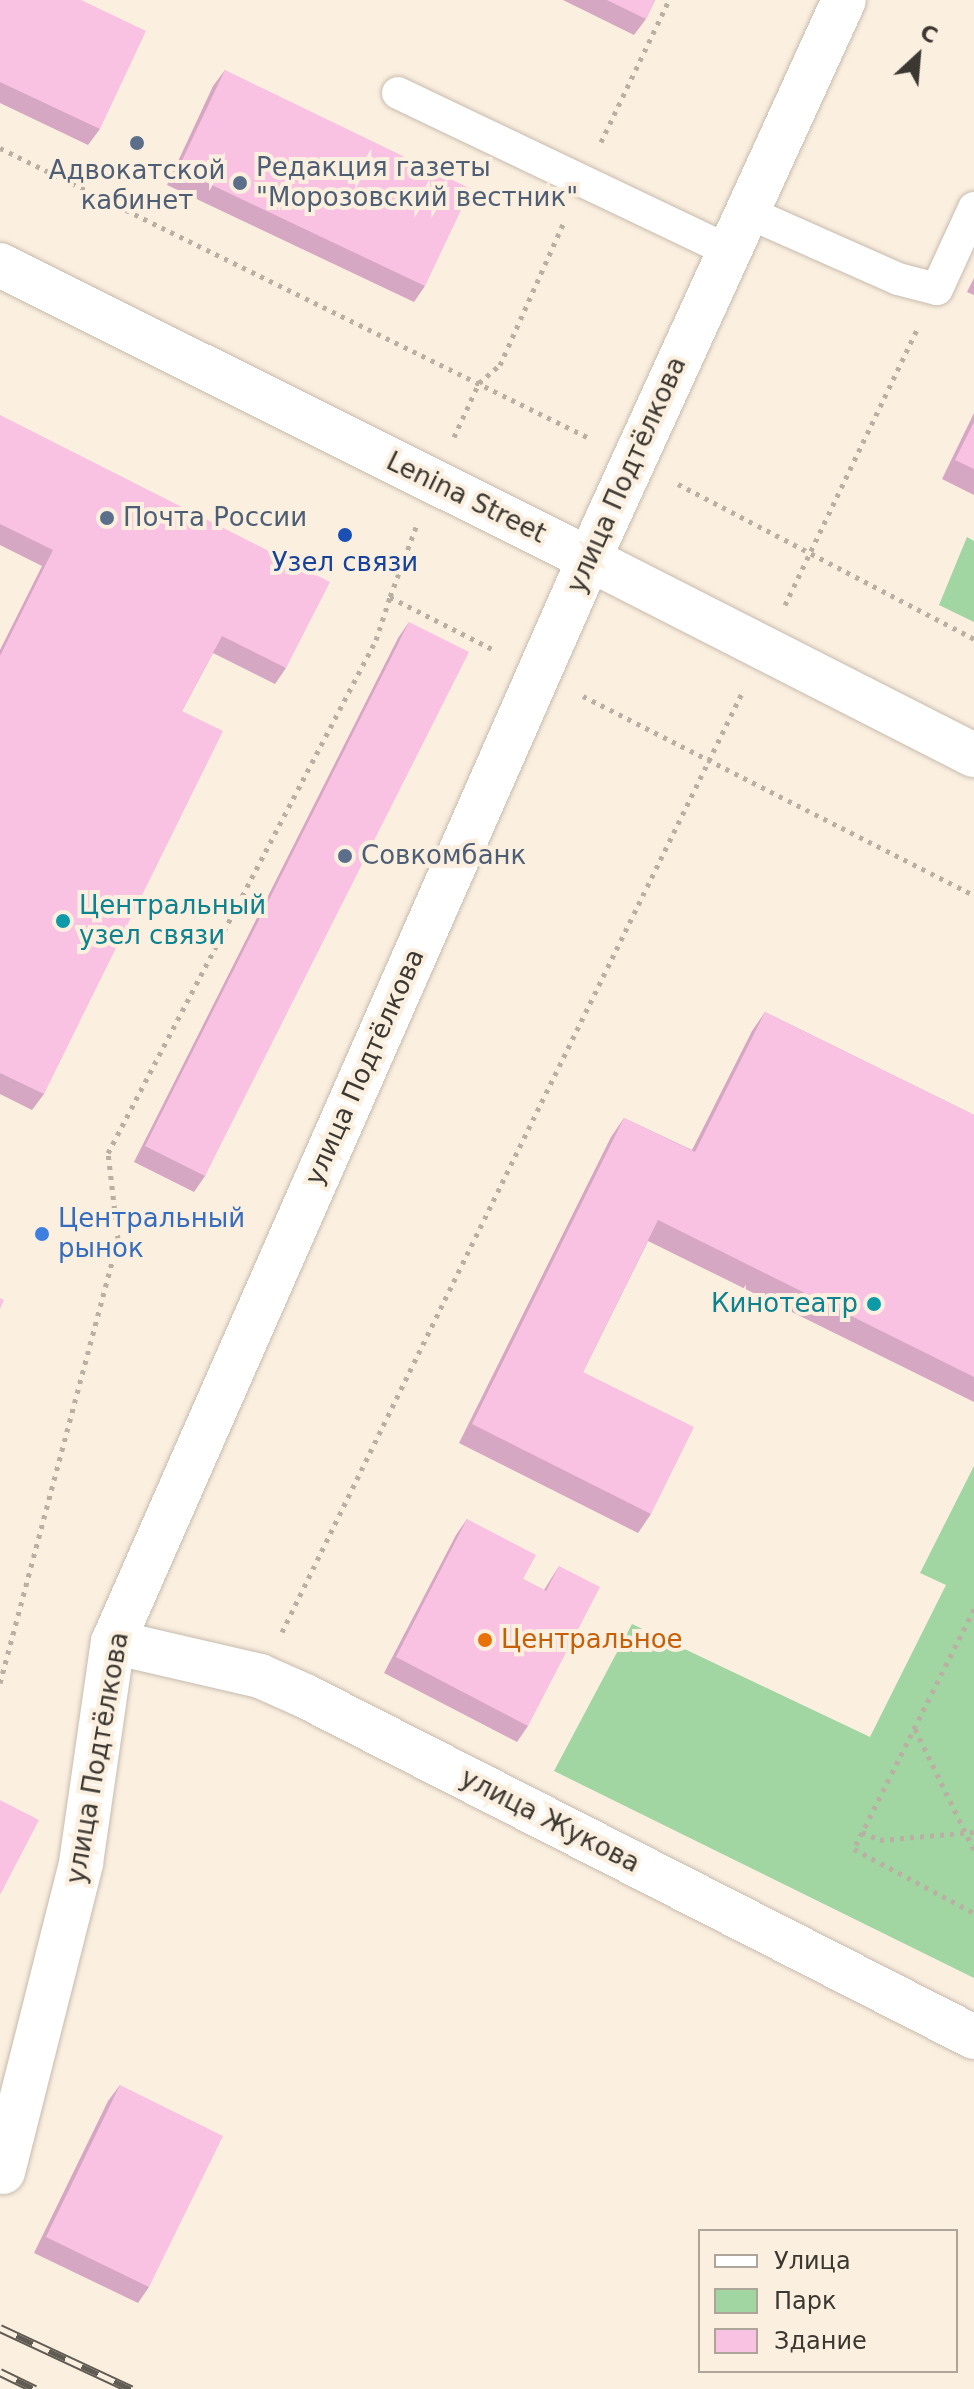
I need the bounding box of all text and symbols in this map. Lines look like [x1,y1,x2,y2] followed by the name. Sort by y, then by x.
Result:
[878,16,958,96] north arrow
[916,19,941,49] text: С
[128,134,146,152] marker: Адвокатской кабинет
[256,152,578,214] place label: Редакция газеты "Морозовский вестник"
[49,155,225,216] place label: Адвокатской кабинет
[231,174,249,192] marker: Редакция газеты "Морозовский вестник"
[561,352,693,598] street label: улица Подтёлкова
[381,446,551,550] street label: Lenina Street
[123,502,307,534] place label: Почта России
[98,509,116,527] marker: Почта России
[336,526,354,544] marker: Узел связи
[272,547,418,579] place label: Узел связи
[361,840,526,872] place label: Совкомбанк
[336,847,354,865] marker: Совкомбанк
[79,890,266,952] place label: Центральный узел связи
[54,912,72,930] marker: Центральный узел связи
[299,944,431,1190] street label: улица Подтёлкова
[58,1203,245,1264] place label: Центральный рынок
[33,1225,51,1243] marker: Центральный рынок
[711,1288,858,1320] place label: Кинотеатр
[865,1295,883,1313] marker: Кинотеатр
[501,1624,683,1656] place label: Центральное
[61,1630,135,1886] street label: улица Подтёлкова
[476,1631,494,1649] marker: Центральное
[455,1762,645,1880] street label: улица Жукова
[698,2229,958,2373] legend
[774,2247,851,2275] text: Улица
[774,2287,836,2315] text: Парк
[774,2327,867,2355] text: Здание

